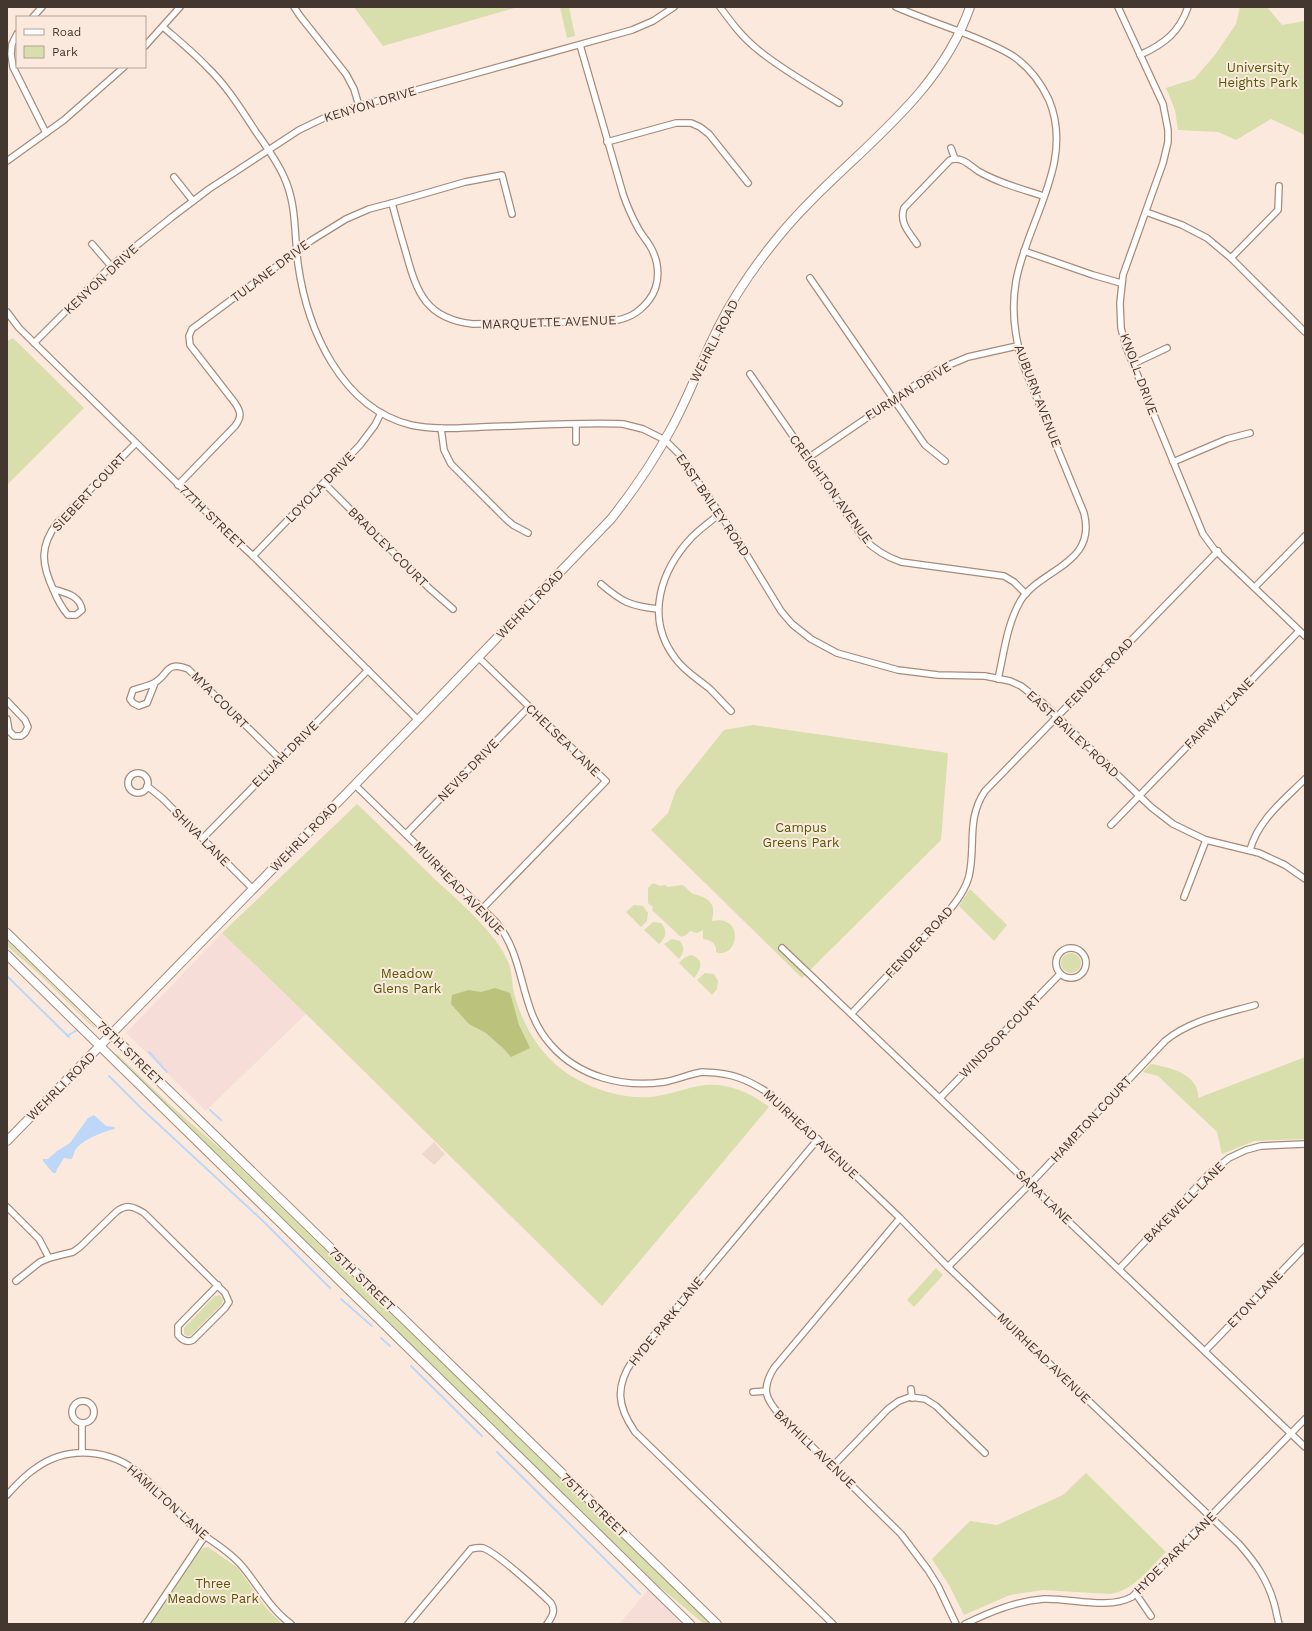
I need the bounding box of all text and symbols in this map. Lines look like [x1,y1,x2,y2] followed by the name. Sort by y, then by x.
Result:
[16,16,146,68] legend
[52,25,81,39] text: Road
[52,45,78,59] text: Park
[1218,60,1299,90] park label: University Heights Park
[322,83,418,125] street label: KENYON DRIVE
[228,237,312,305] street label: TULANE DRIVE
[61,241,141,317] street label: KENYON DRIVE
[687,297,741,385] street label: WEHRLI ROAD
[481,312,617,332] street label: MARQUETTE AVENUE
[1117,331,1161,417] street label: KNOLL DRIVE
[1011,342,1065,450] street label: AUBURN AVENUE
[862,359,954,423] street label: FURMAN DRIVE
[786,432,876,546] street label: CREIGHTON AVENUE
[282,448,358,526] street label: LOYOLA DRIVE
[49,450,129,534] street label: SIEBERT COURT
[673,451,753,559] street label: EAST BAILEY ROAD
[176,482,248,552] street label: 77TH STREET
[345,504,431,590] street label: BRADLEY COURT
[493,566,567,642] street label: WEHRLI ROAD
[1061,635,1137,711] street label: FENDER ROAD
[188,668,252,732] street label: MYA COURT
[1181,674,1257,752] street label: FAIRWAY LANE
[1024,687,1122,781] street label: EAST BAILEY ROAD
[523,701,603,779] street label: CHELSEA LANE
[249,718,321,790] street label: ELIJAH DRIVE
[434,735,502,805] street label: NEVIS DRIVE
[267,799,341,875] street label: WEHRLI ROAD
[169,805,233,869] street label: SHIVA LANE
[763,820,840,850] park label: Campus Greens Park
[411,838,507,938] street label: MUIRHEAD AVENUE
[882,903,956,981] street label: FENDER ROAD
[373,966,442,996] park label: Meadow Glens Park
[956,991,1044,1081] street label: WINDSOR COURT
[94,1018,166,1088] street label: 75TH STREET
[24,1049,98,1123] street label: WEHRLI ROAD
[1047,1073,1135,1165] street label: HAMPTON COURT
[761,1086,861,1182] street label: MUIRHEAD AVENUE
[1140,1158,1228,1246] street label: BAKEWELL LANE
[1013,1167,1075,1227] street label: SARA LANE
[326,1244,398,1314] street label: 75TH STREET
[1224,1267,1286,1331] street label: ETON LANE
[625,1273,707,1369] street label: HYDE PARK LANE
[994,1310,1094,1406] street label: MUIRHEAD AVENUE
[771,1406,859,1492] street label: BAYHILL AVENUE
[124,1461,212,1543] street label: HAMILTON LANE
[558,1470,630,1540] street label: 75TH STREET
[1131,1509,1219,1597] street label: HYDE PARK LANE
[167,1576,259,1606] park label: Three Meadows Park

